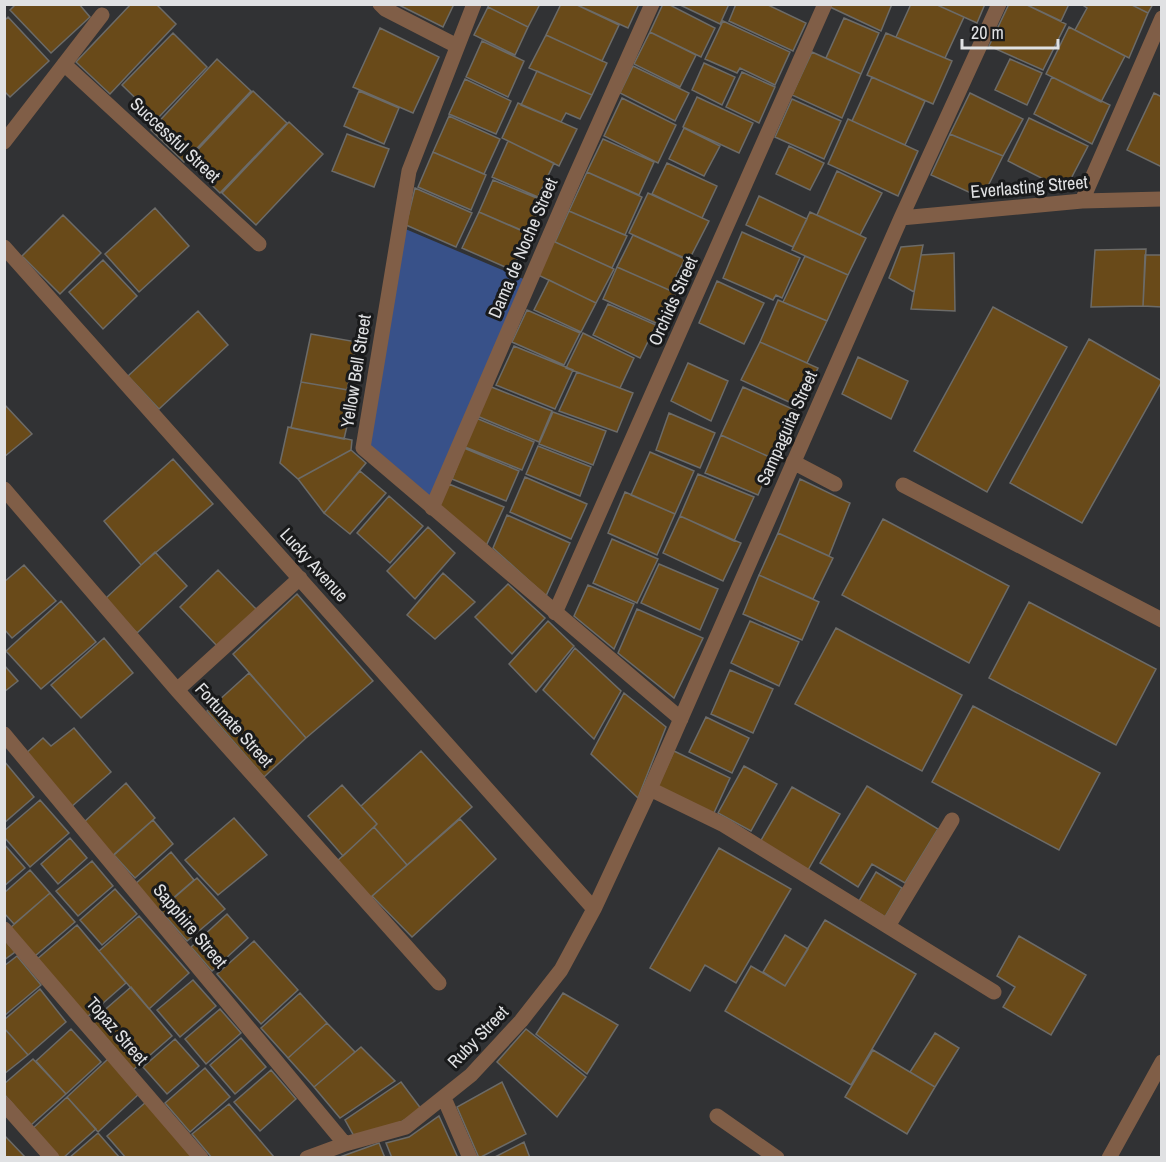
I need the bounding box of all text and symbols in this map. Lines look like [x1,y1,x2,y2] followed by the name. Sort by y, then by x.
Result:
[962,12,1058,50] scale bar
[971,20,1004,45] text: 20 m
[125,91,226,188] street label: Successful Street
[969,169,1088,204] street label: Everlasting Street
[482,174,563,322] street label: Dama de Noche Street
[642,252,703,349] street label: Orchids Street
[334,312,377,429] street label: Yellow Bell Street
[750,366,823,489] street label: Sampaguita Street
[274,522,354,607] street label: Lucky Avenue
[190,677,279,772] street label: Fortunate Street
[148,878,233,973] street label: Sapphire Street
[81,991,154,1070] street label: Topaz Street
[442,1000,514,1073] street label: Ruby Street

